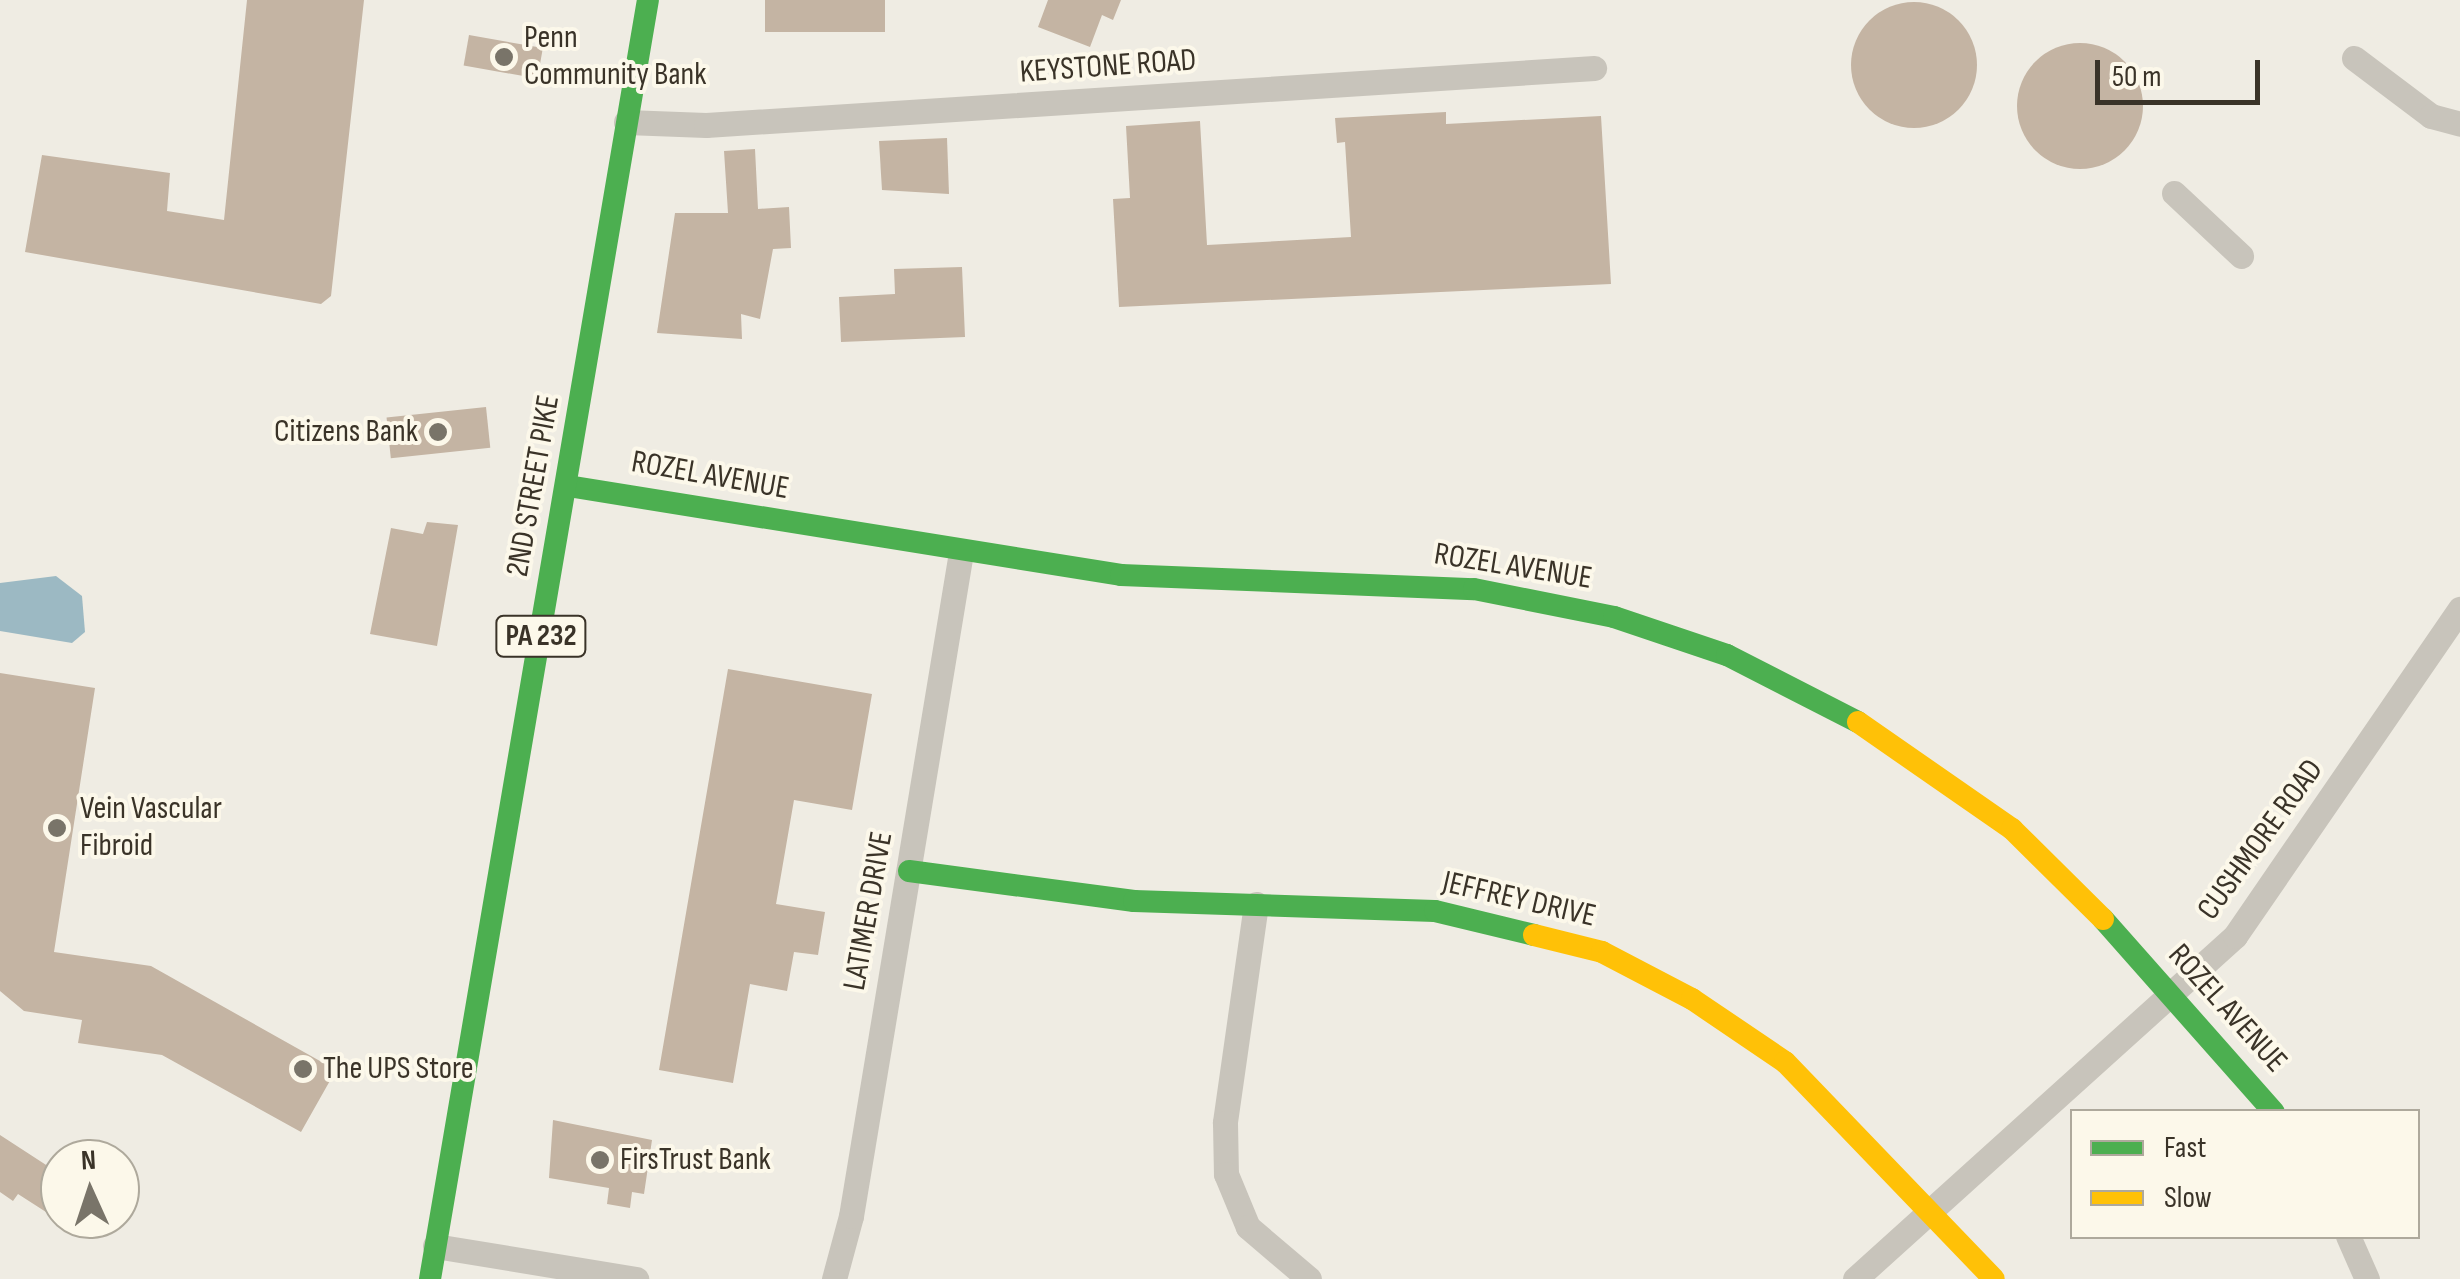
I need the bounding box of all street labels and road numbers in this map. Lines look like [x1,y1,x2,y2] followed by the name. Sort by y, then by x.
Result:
[1019,42,1197,92] street label: KEYSTONE ROAD
[499,392,569,580] street label: 2ND STREET PIKE
[628,443,792,509] street label: ROZEL AVENUE
[1431,536,1595,598] street label: ROZEL AVENUE
[494,611,588,661] road number: PA 232
[2190,752,2332,928] street label: CUSHMORE ROAD
[836,829,902,993] street label: LATIMER DRIVE
[1439,864,1599,936] street label: JEFFREY DRIVE
[2159,937,2295,1081] street label: ROZEL AVENUE

